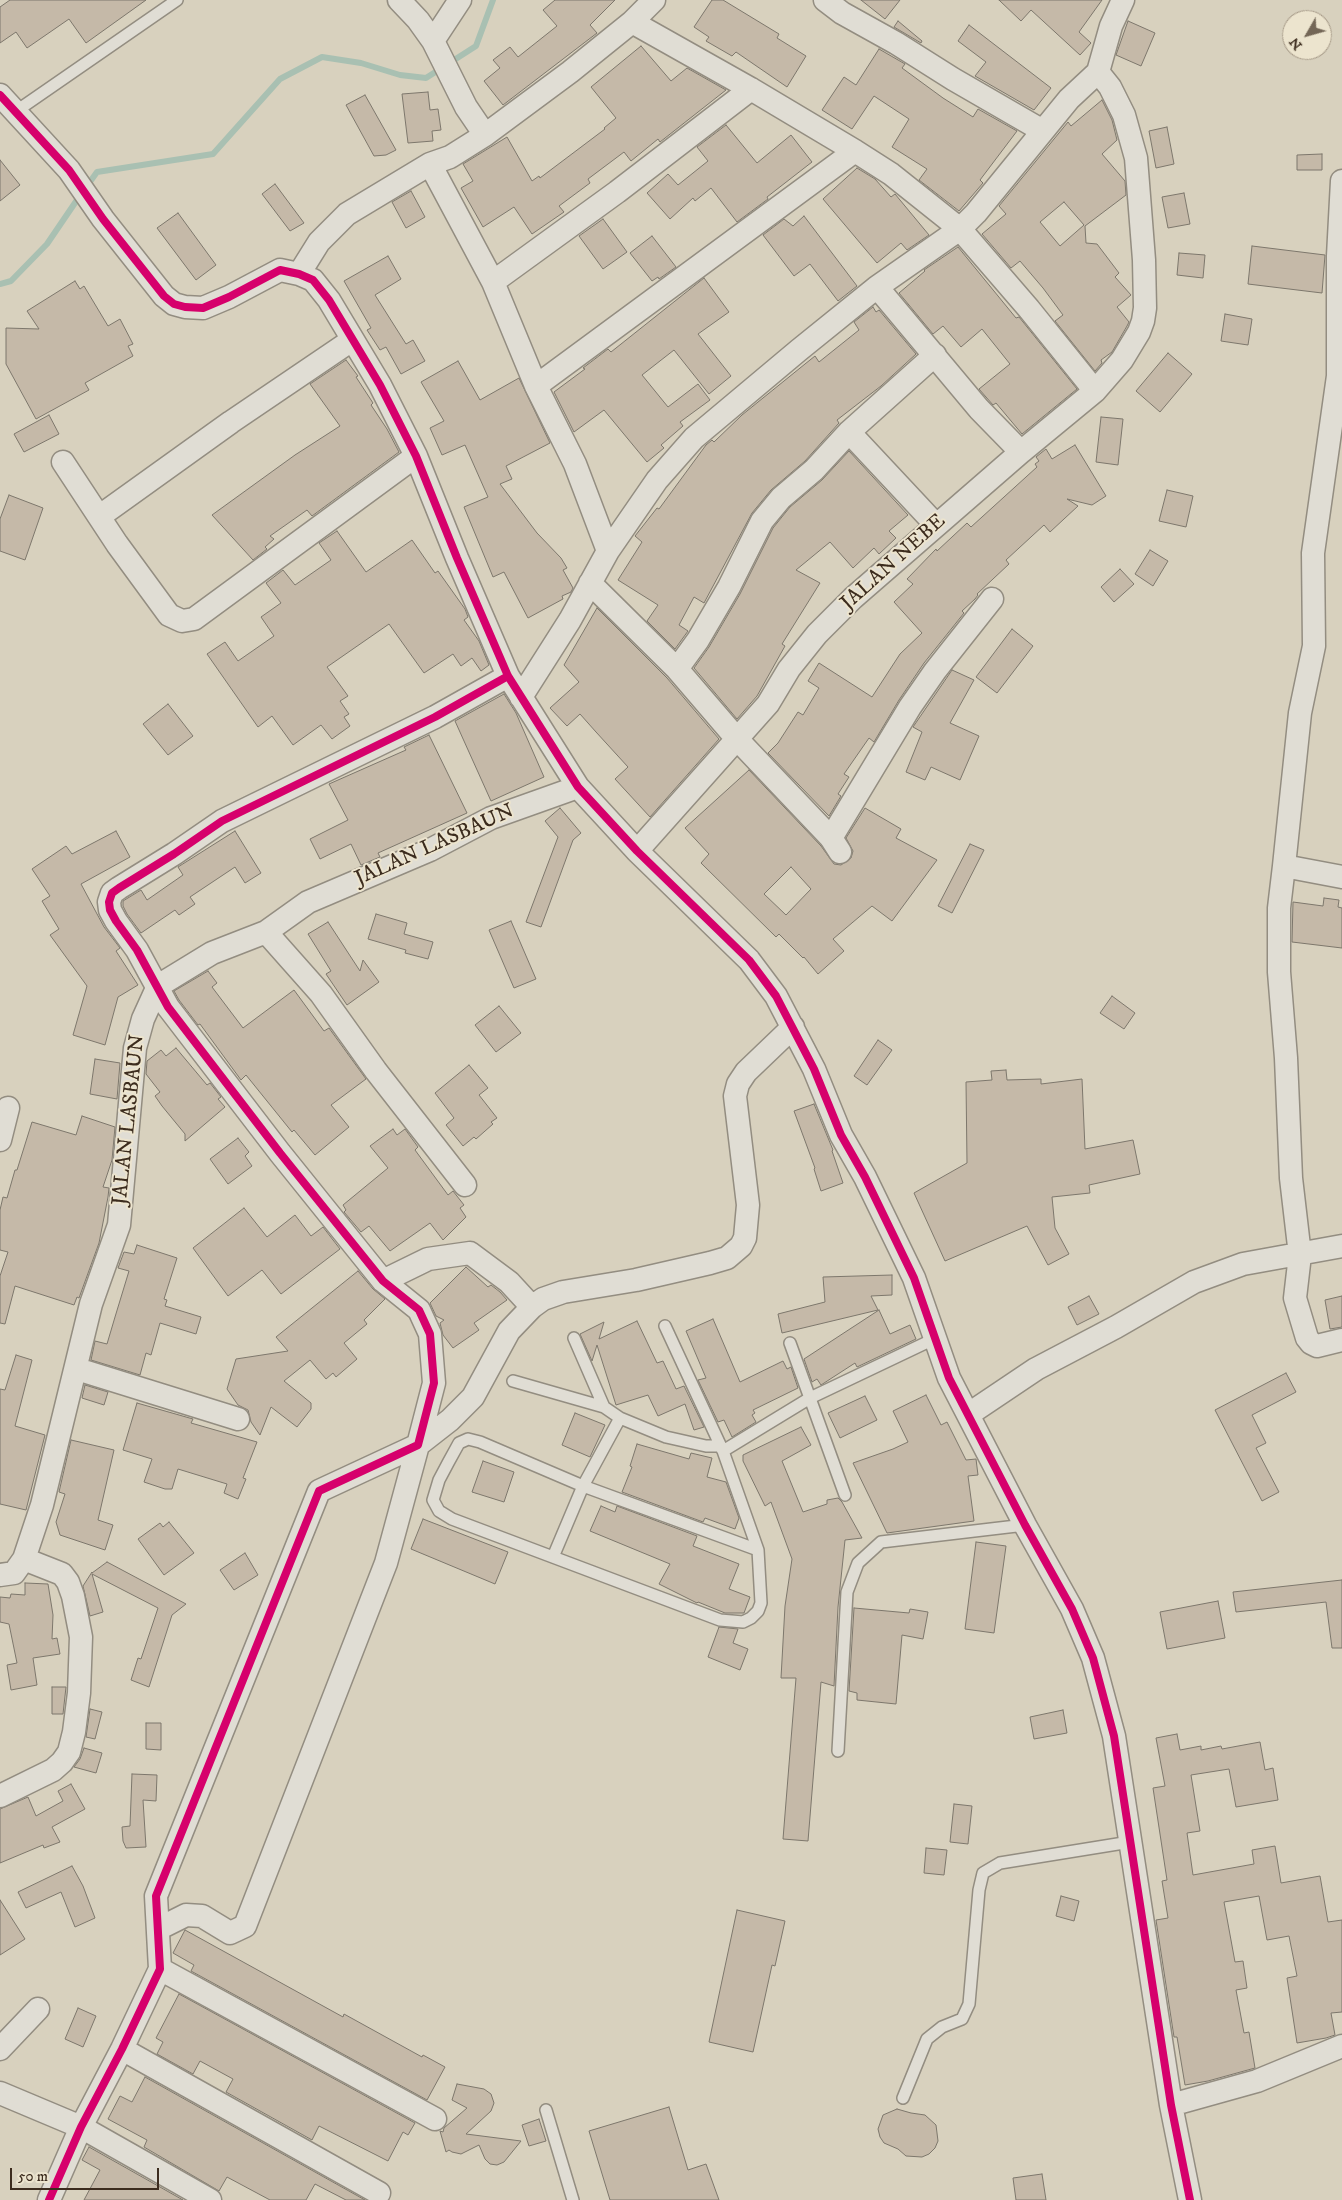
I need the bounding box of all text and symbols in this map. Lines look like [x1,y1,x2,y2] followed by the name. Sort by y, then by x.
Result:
[1282,10,1332,60] north arrow
[1285,34,1307,54] text: N
[836,509,952,617] street label: JALAN NEBE
[351,800,519,892] street label: JALAN LASBAUN
[108,1033,152,1207] street label: JALAN LASBAUN
[12,2158,161,2190] scale bar
[18,2167,48,2186] text: 50 m

